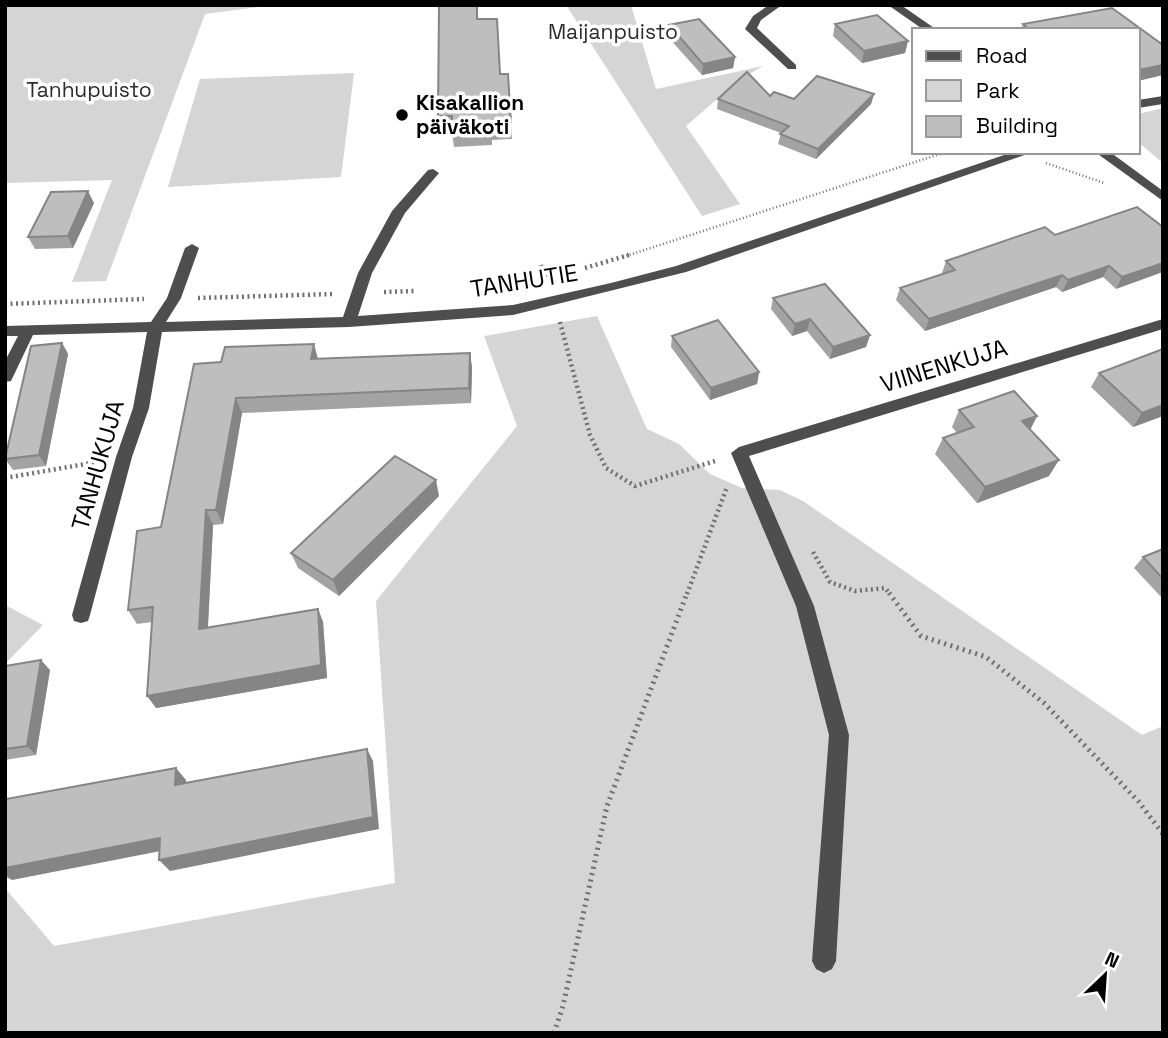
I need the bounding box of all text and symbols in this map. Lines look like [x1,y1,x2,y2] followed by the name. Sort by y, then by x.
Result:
[548,18,678,45] park label: Maijanpuisto
[912,28,1140,154] legend
[976,42,1028,69] text: Road
[26,76,152,103] park label: Tanhupuisto
[976,77,1020,104] text: Park
[416,89,524,140] place label: Kisakallion päiväkoti
[394,107,410,123] marker: Kisakallion päiväkoti
[976,112,1058,139] text: Building
[468,257,580,304] street label: TANHUTIE
[877,332,1011,400] street label: VIINENKUJA
[64,396,131,534] street label: TANHUKUJA
[1070,940,1140,1010] north arrow
[1101,946,1123,974] text: N

